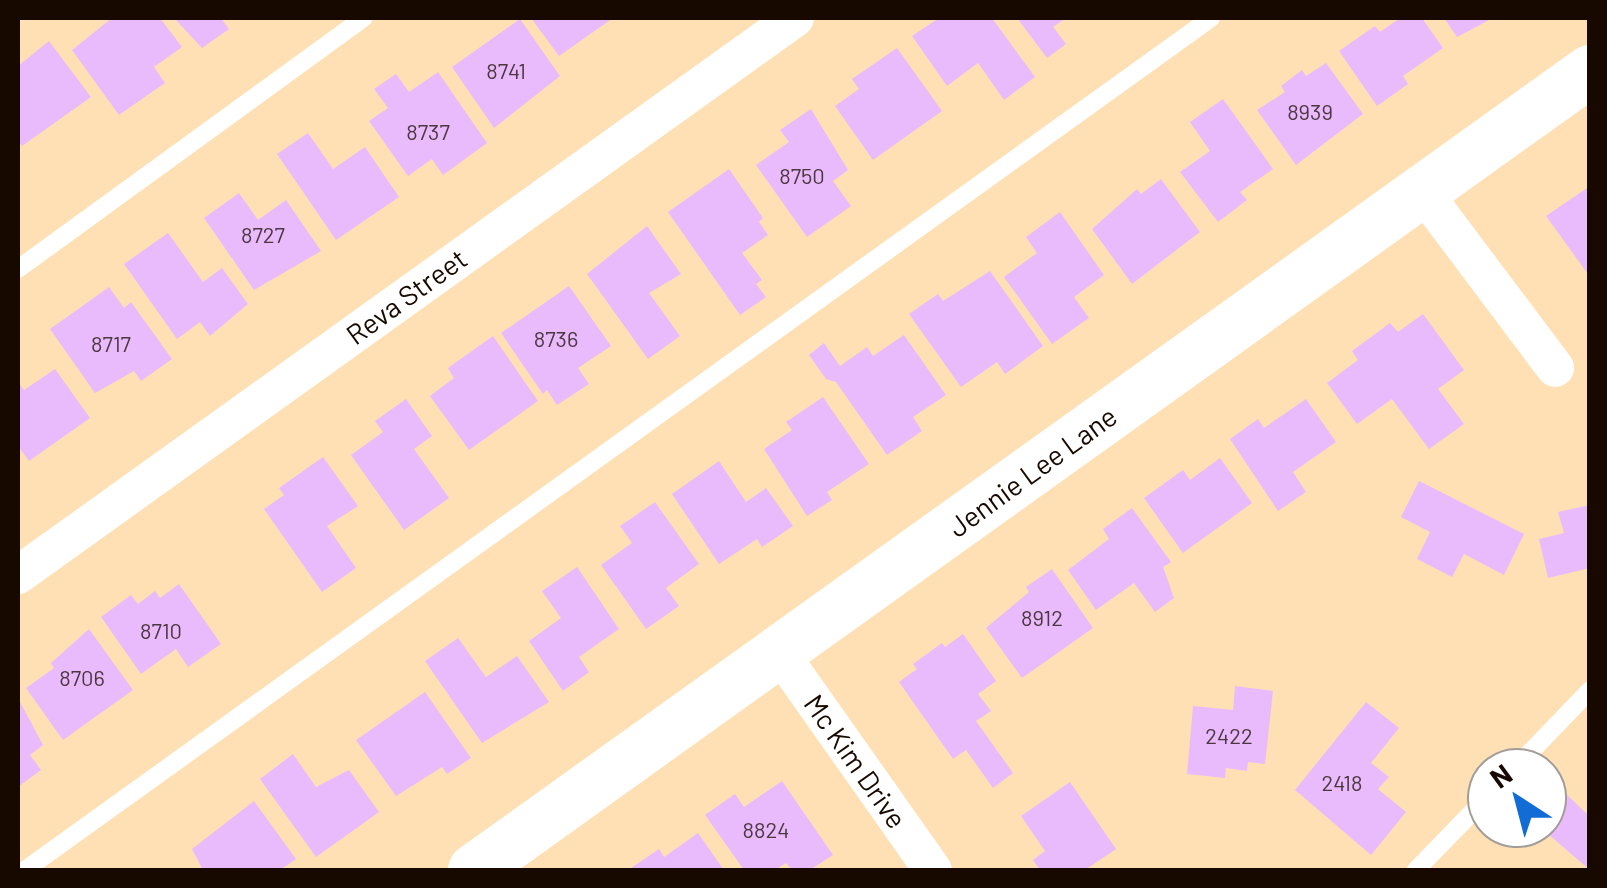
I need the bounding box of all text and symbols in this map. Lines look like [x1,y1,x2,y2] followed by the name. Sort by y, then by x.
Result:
[486,58,526,84] house number: 8741
[1287,99,1333,125] house number: 8939
[406,119,450,145] house number: 8737
[779,163,825,189] house number: 8750
[241,222,285,248] house number: 8727
[339,241,473,351] street label: Reva Street
[534,326,578,352] house number: 8736
[91,331,131,357] house number: 8717
[941,399,1123,543] street label: Jennie Lee Lane
[1021,605,1063,631] house number: 8912
[140,618,182,644] house number: 8710
[59,665,105,691] house number: 8706
[798,688,914,834] street label: Mc Kim Drive
[1205,723,1253,749] house number: 2422
[1467,748,1567,848] north arrow
[1483,756,1518,795] text: N
[1321,770,1363,796] house number: 2418
[743,817,789,843] house number: 8824

